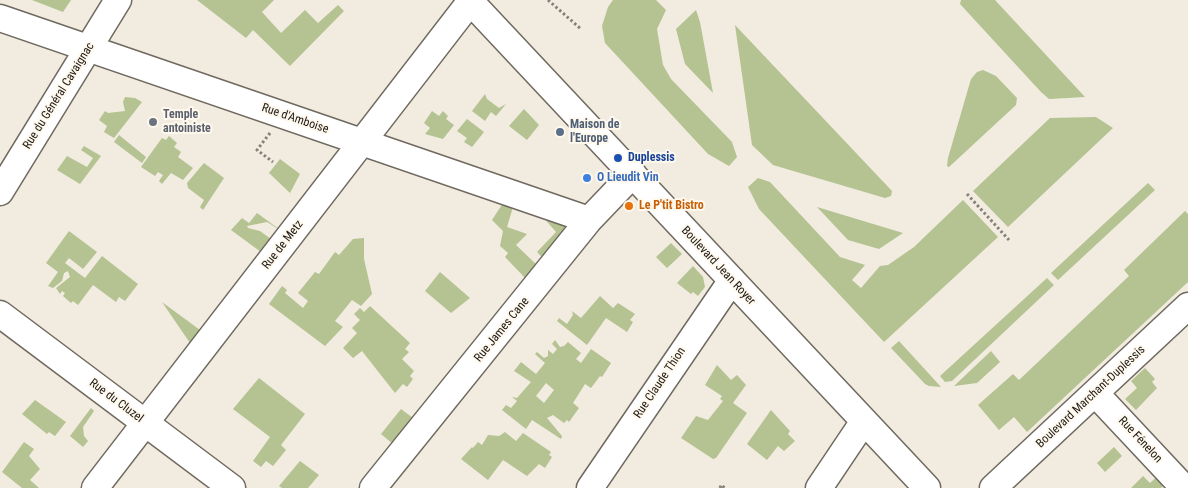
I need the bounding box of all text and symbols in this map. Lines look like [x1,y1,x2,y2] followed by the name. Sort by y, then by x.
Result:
[20,40,98,152] street label: Rue du Général Cavaignac
[260,101,330,137] street label: Rue d'Amboise
[163,108,211,136] place label: Temple antoiniste
[147,116,159,128] marker: Temple antoiniste
[570,118,620,146] place label: Maison de l'Europe
[554,126,566,138] marker: Maison de l'Europe
[628,151,675,165] place label: Duplessis
[612,152,624,164] marker: Duplessis
[597,171,659,185] place label: O Lieudit Vin
[581,172,593,184] marker: O Lieudit Vin
[639,199,704,213] place label: Le P'tit Bistro
[623,200,635,212] marker: Le P'tit Bistro
[259,218,307,272] street label: Rue de Metz
[678,224,758,308] street label: Boulevard Jean Royer
[472,295,532,365] street label: Rue James Cane
[1034,343,1148,451] street label: Boulevard Marchant-Duplessis
[631,345,689,421] street label: Rue Claude Thion
[86,376,146,426] street label: Rue du Cluzel
[1115,414,1165,466] street label: Rue Fénelon

